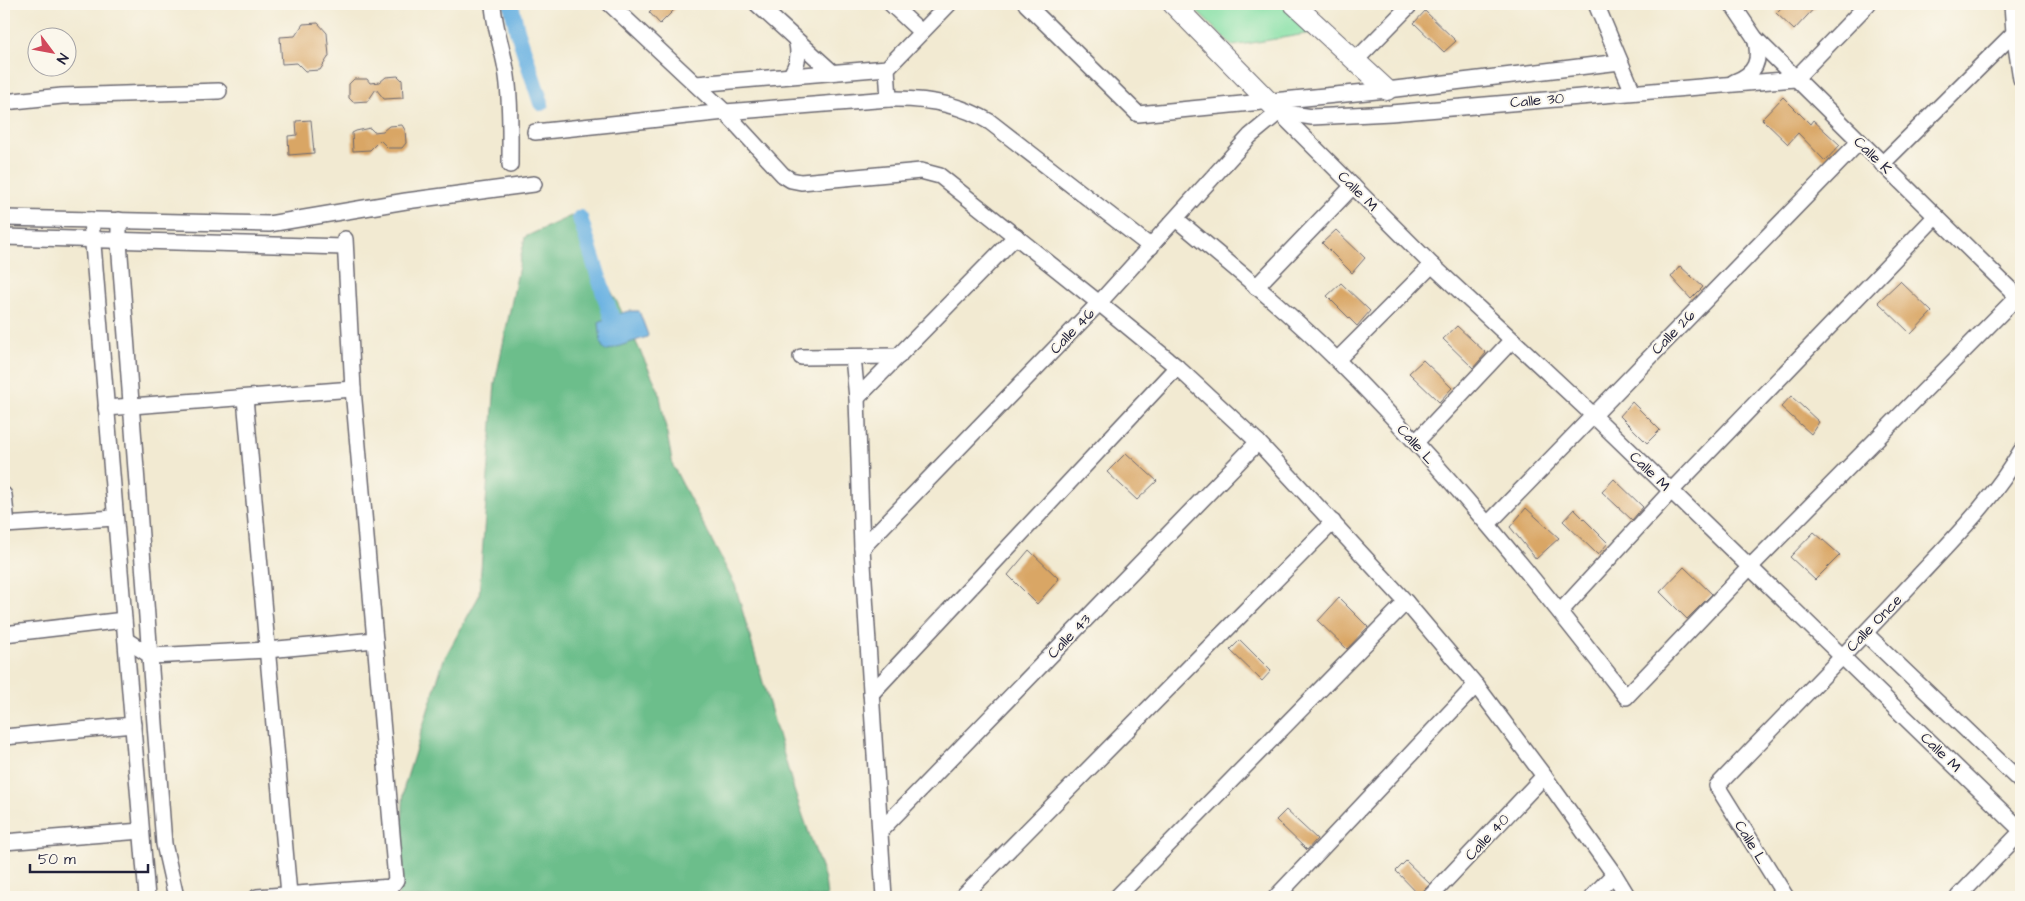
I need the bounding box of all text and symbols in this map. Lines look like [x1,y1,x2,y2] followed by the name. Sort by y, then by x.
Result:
[28,28,78,78] north arrow
[51,49,73,68] text: N
[1509,88,1565,113] street label: Calle 30
[1849,132,1897,179] street label: Calle K
[1333,166,1383,216] street label: Calle M
[1045,303,1100,359] street label: Calle 46
[1647,305,1700,359] street label: Calle 26
[1392,420,1440,469] street label: Calle L
[1625,447,1675,496] street label: Calle M
[1842,590,1907,657] street label: Calle Once
[1043,609,1096,663] street label: Calle 43
[1916,728,1966,777] street label: Calle M
[1460,809,1515,865] street label: Calle 40
[1729,817,1772,868] street label: Calle L
[30,841,148,873] scale bar
[38,849,76,870] text: 50 m

